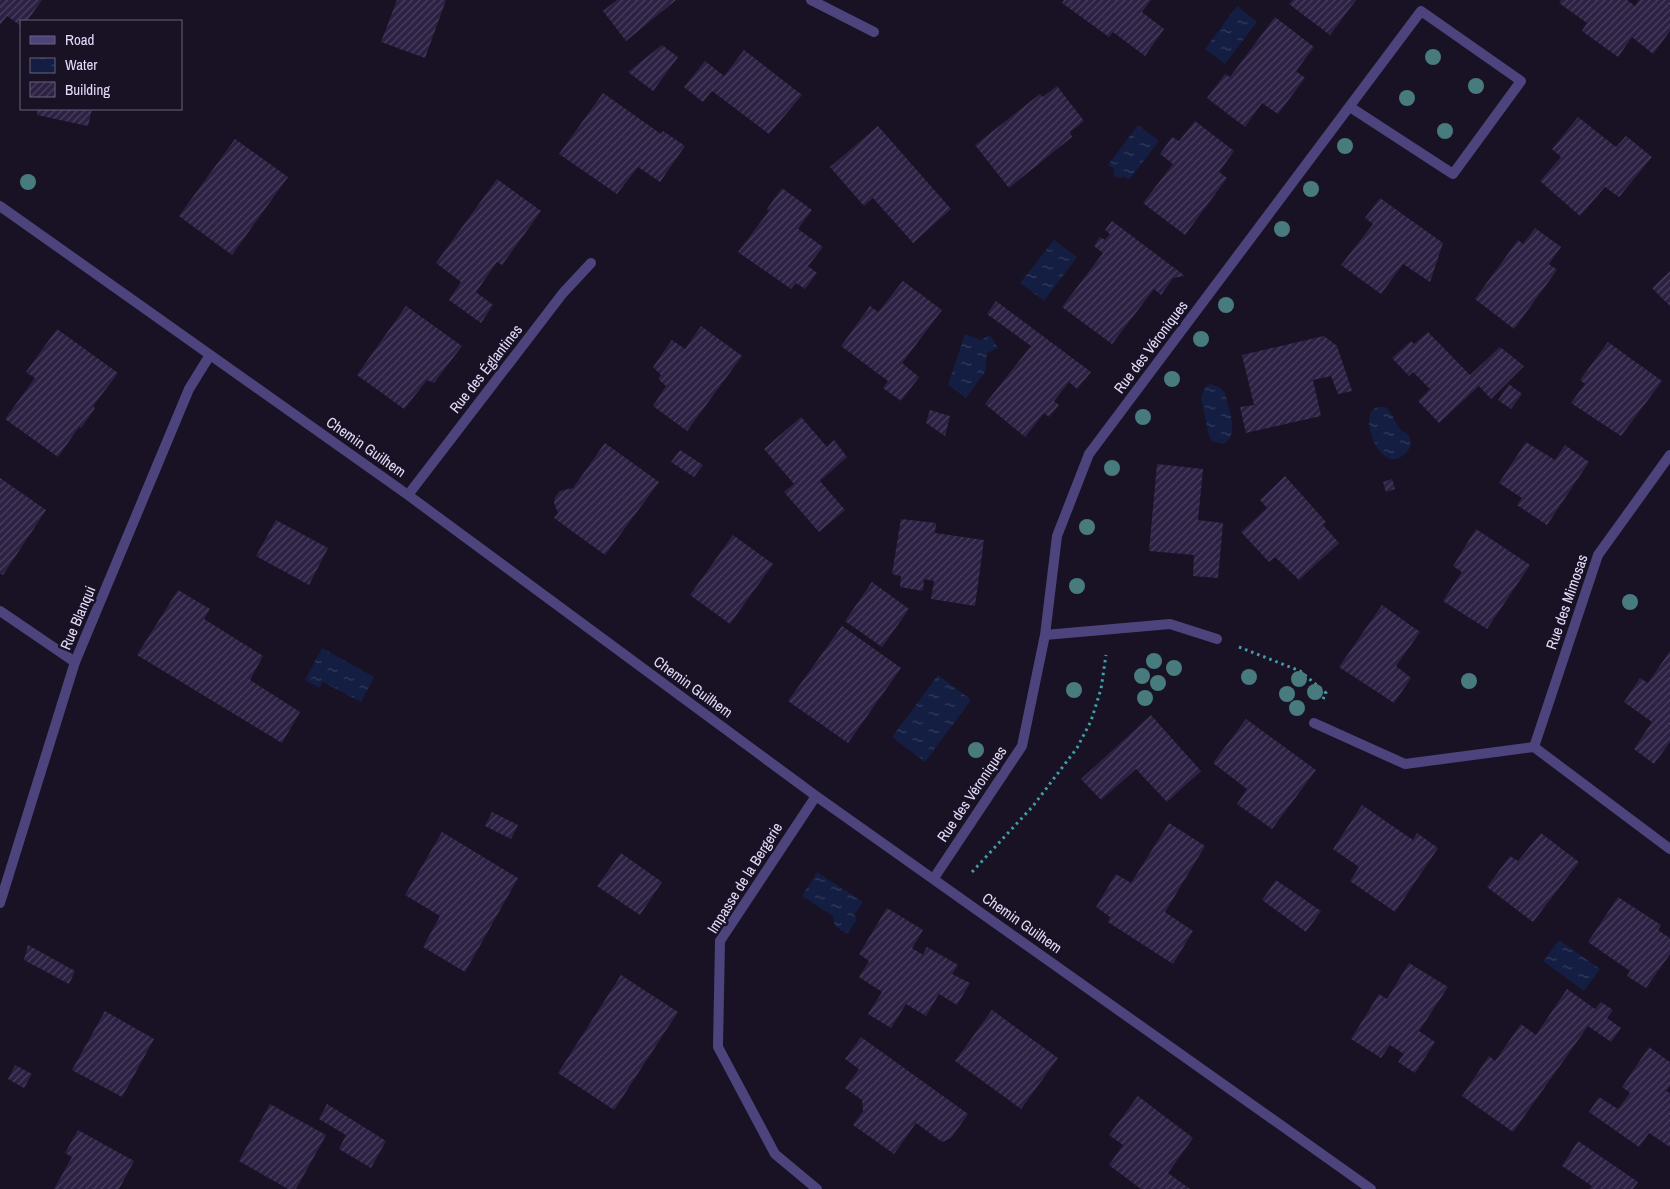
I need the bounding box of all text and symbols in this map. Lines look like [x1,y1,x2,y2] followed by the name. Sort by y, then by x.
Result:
[20,20,182,110] legend
[65,29,94,50] text: Road
[65,54,97,75] text: Water
[65,79,110,100] text: Building
[1109,296,1193,398] street label: Rue des Véroniques
[444,320,527,417] street label: Rue des Églantines
[322,411,410,482] street label: Chemin Guilhem
[1540,552,1593,652] street label: Rue des Mimosas
[55,583,100,653] street label: Rue Blanqui
[650,651,737,722] street label: Chemin Guilhem
[932,742,1011,846] street label: Rue des Véroniques
[702,818,787,937] street label: Impasse de la Bergerie
[978,887,1066,958] street label: Chemin Guilhem

